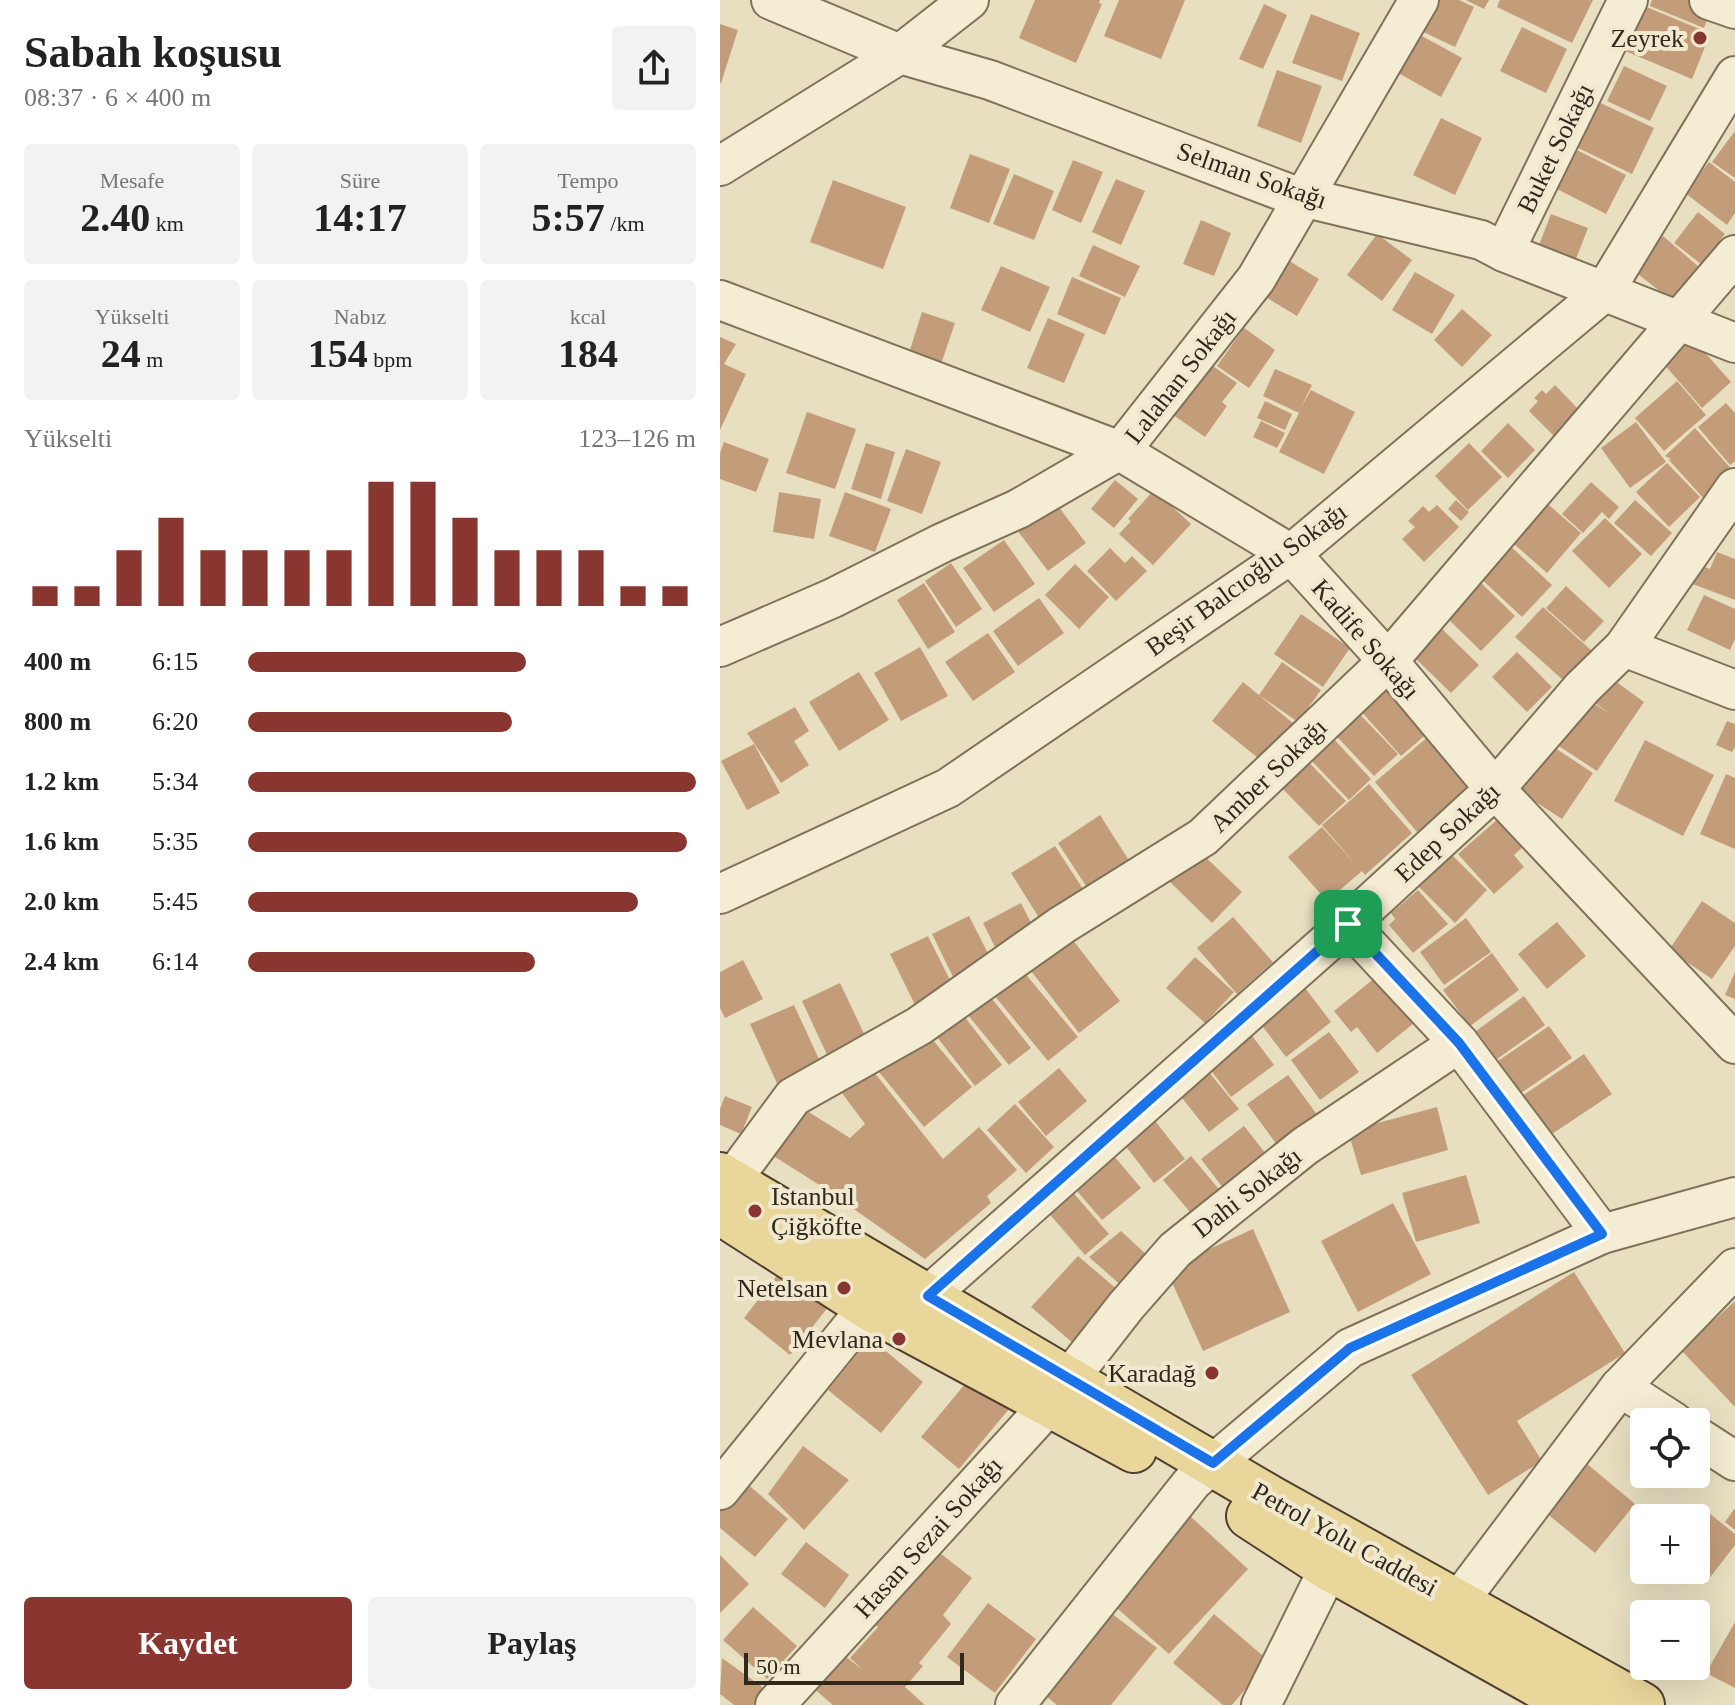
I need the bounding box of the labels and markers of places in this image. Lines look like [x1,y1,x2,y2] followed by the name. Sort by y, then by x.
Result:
[1610,24,1684,53] place label: Zeyrek
[1691,29,1709,47] marker: Zeyrek
[1314,890,1382,958] pin
[771,1182,862,1241] place label: Istanbul Çiğköfte
[746,1202,764,1220] marker: Istanbul Çiğköfte
[737,1274,828,1303] place label: Netelsan
[835,1279,853,1297] marker: Netelsan
[792,1325,883,1354] place label: Mevlana
[890,1330,908,1348] marker: Mevlana
[1108,1359,1196,1388] place label: Karadağ
[1203,1364,1221,1382] marker: Karadağ

